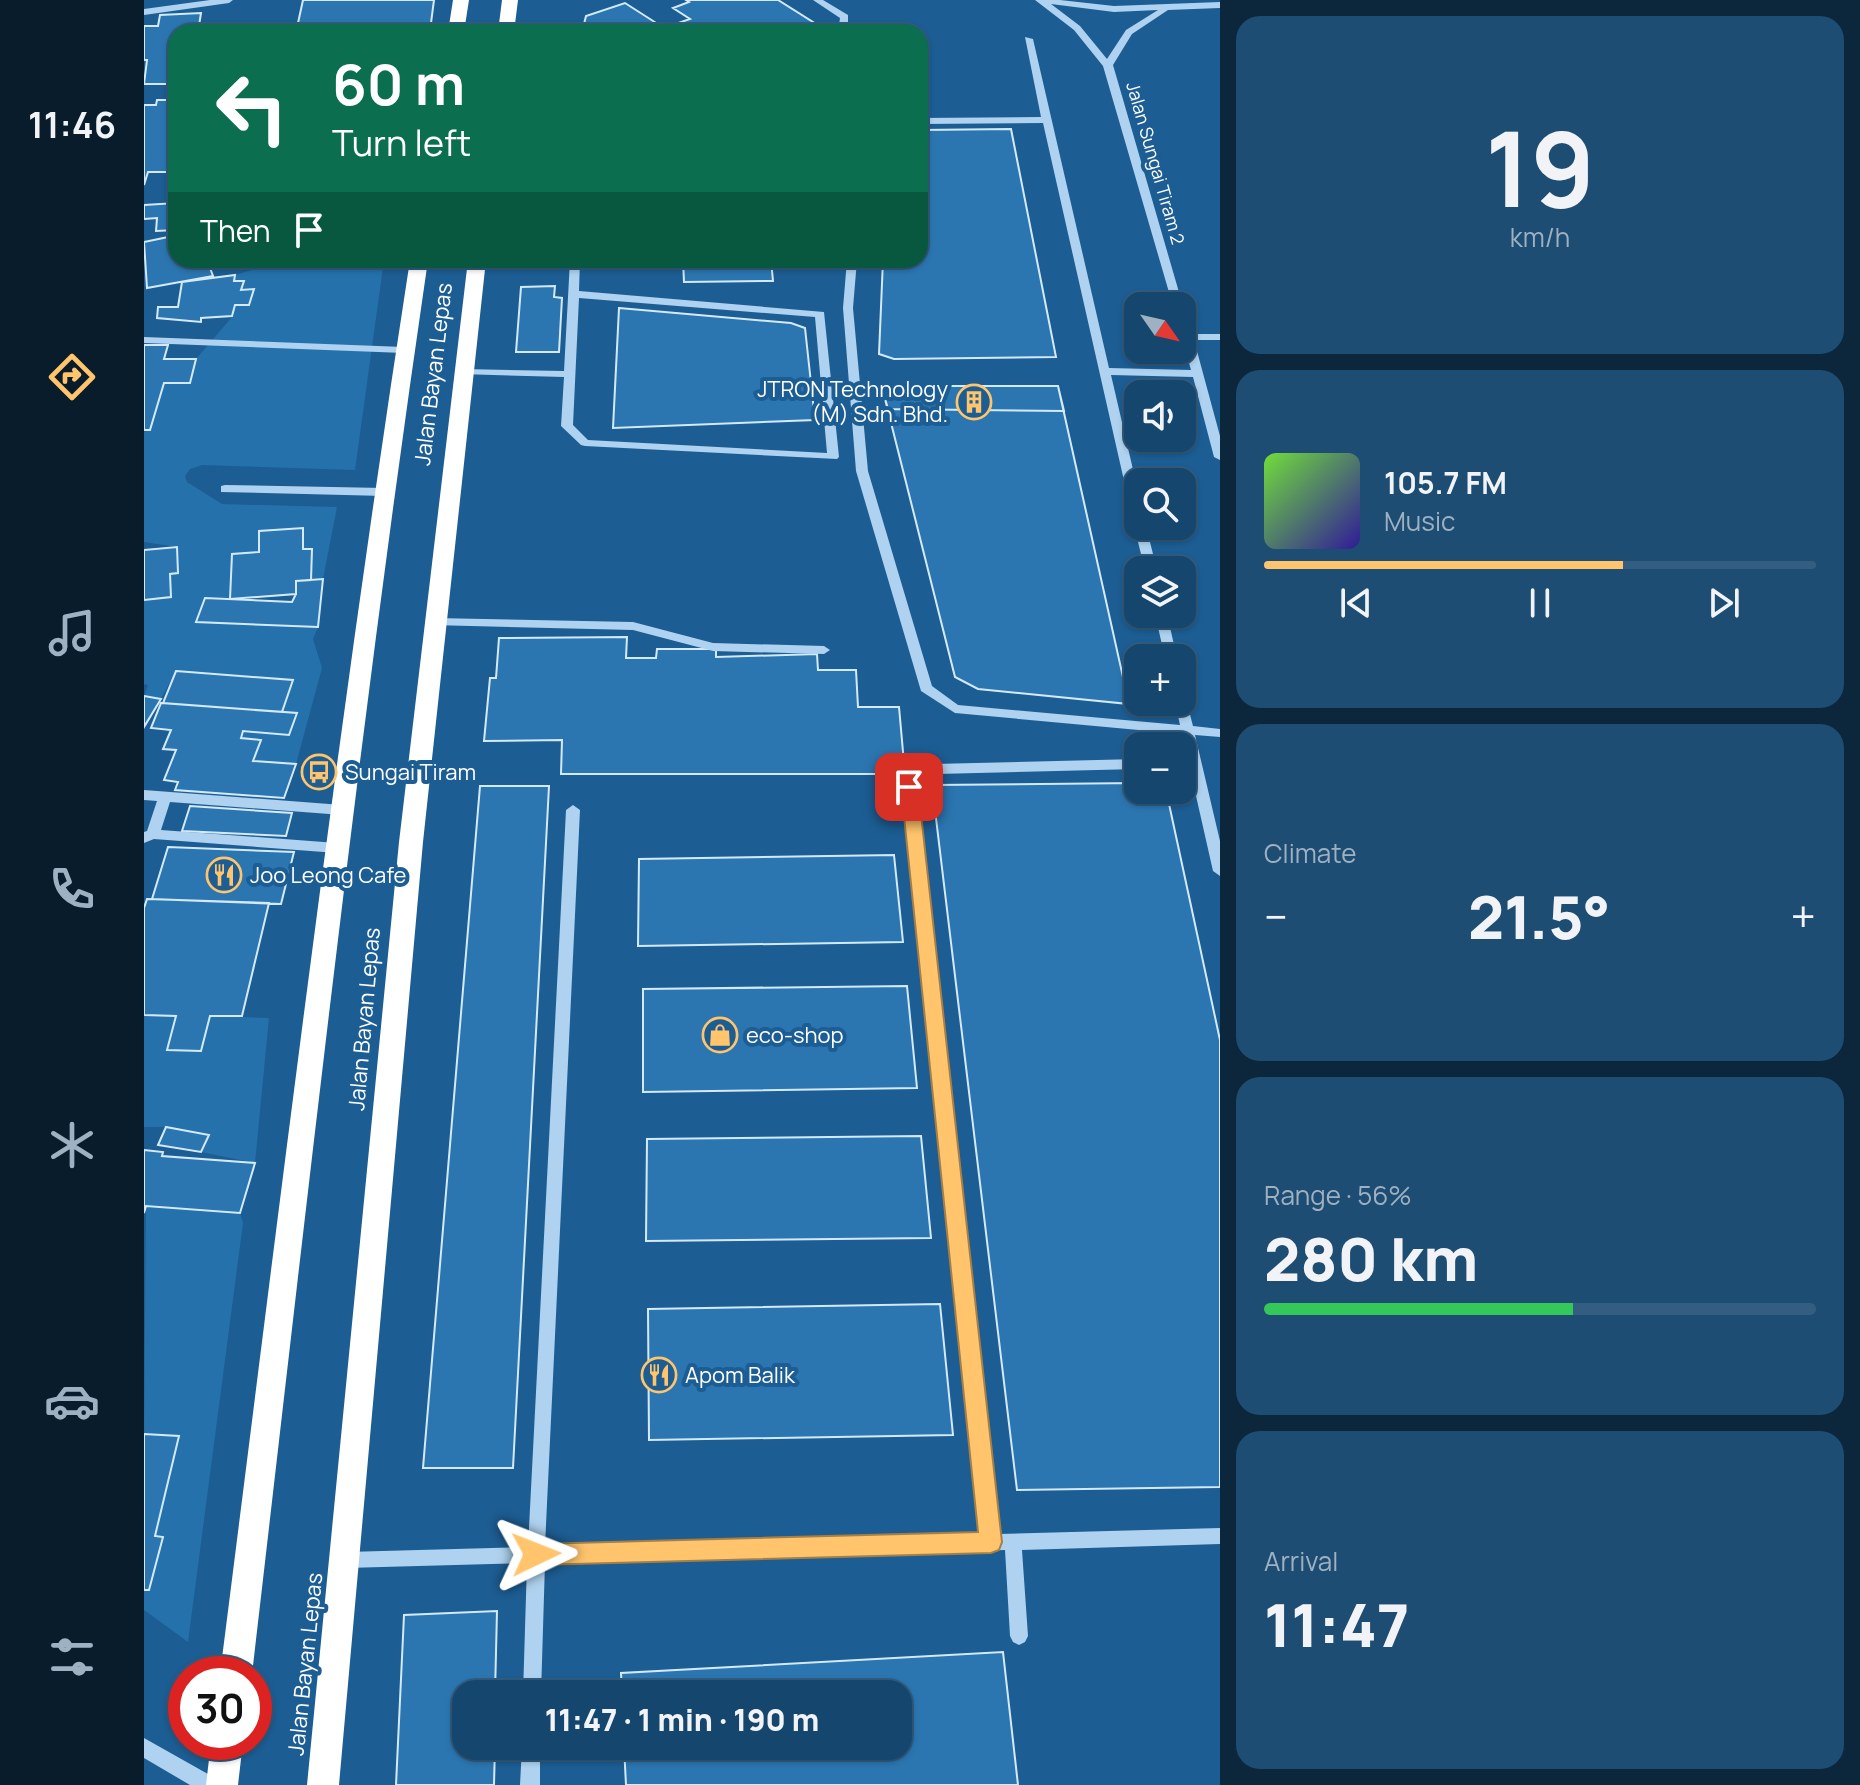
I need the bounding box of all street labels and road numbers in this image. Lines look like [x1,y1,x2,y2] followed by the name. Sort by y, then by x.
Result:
[1121,79,1191,247] street label: Jalan Sungai Tiram 2
[407,281,459,467] street label: Jalan Bayan Lepas
[341,926,387,1112] street label: Jalan Bayan Lepas
[280,1571,330,1757] street label: Jalan Bayan Lepas

